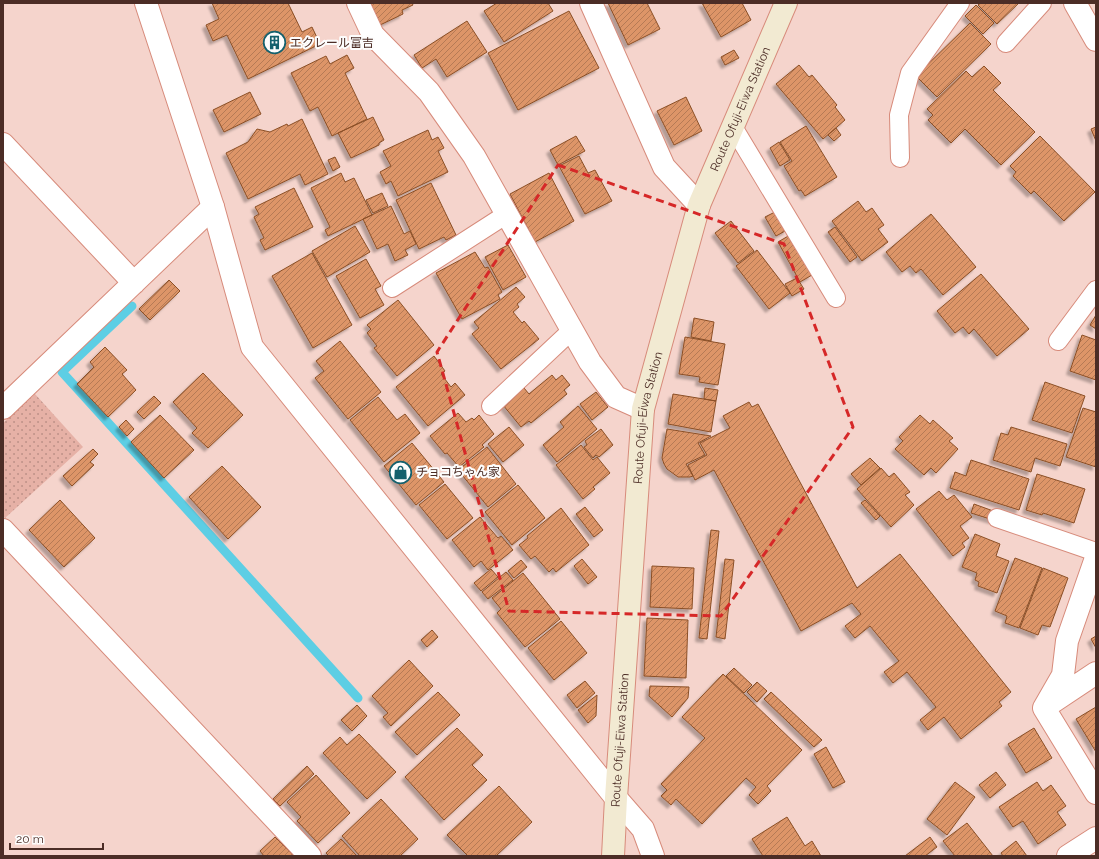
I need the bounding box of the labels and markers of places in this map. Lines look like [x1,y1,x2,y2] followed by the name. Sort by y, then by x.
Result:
[262,30,288,56] building icon: エクレール富吉
[290,36,374,50] place label: エクレール富吉
[388,459,414,485] shop icon: チョコちゃん家
[416,465,500,479] place label: チョコちゃん家

